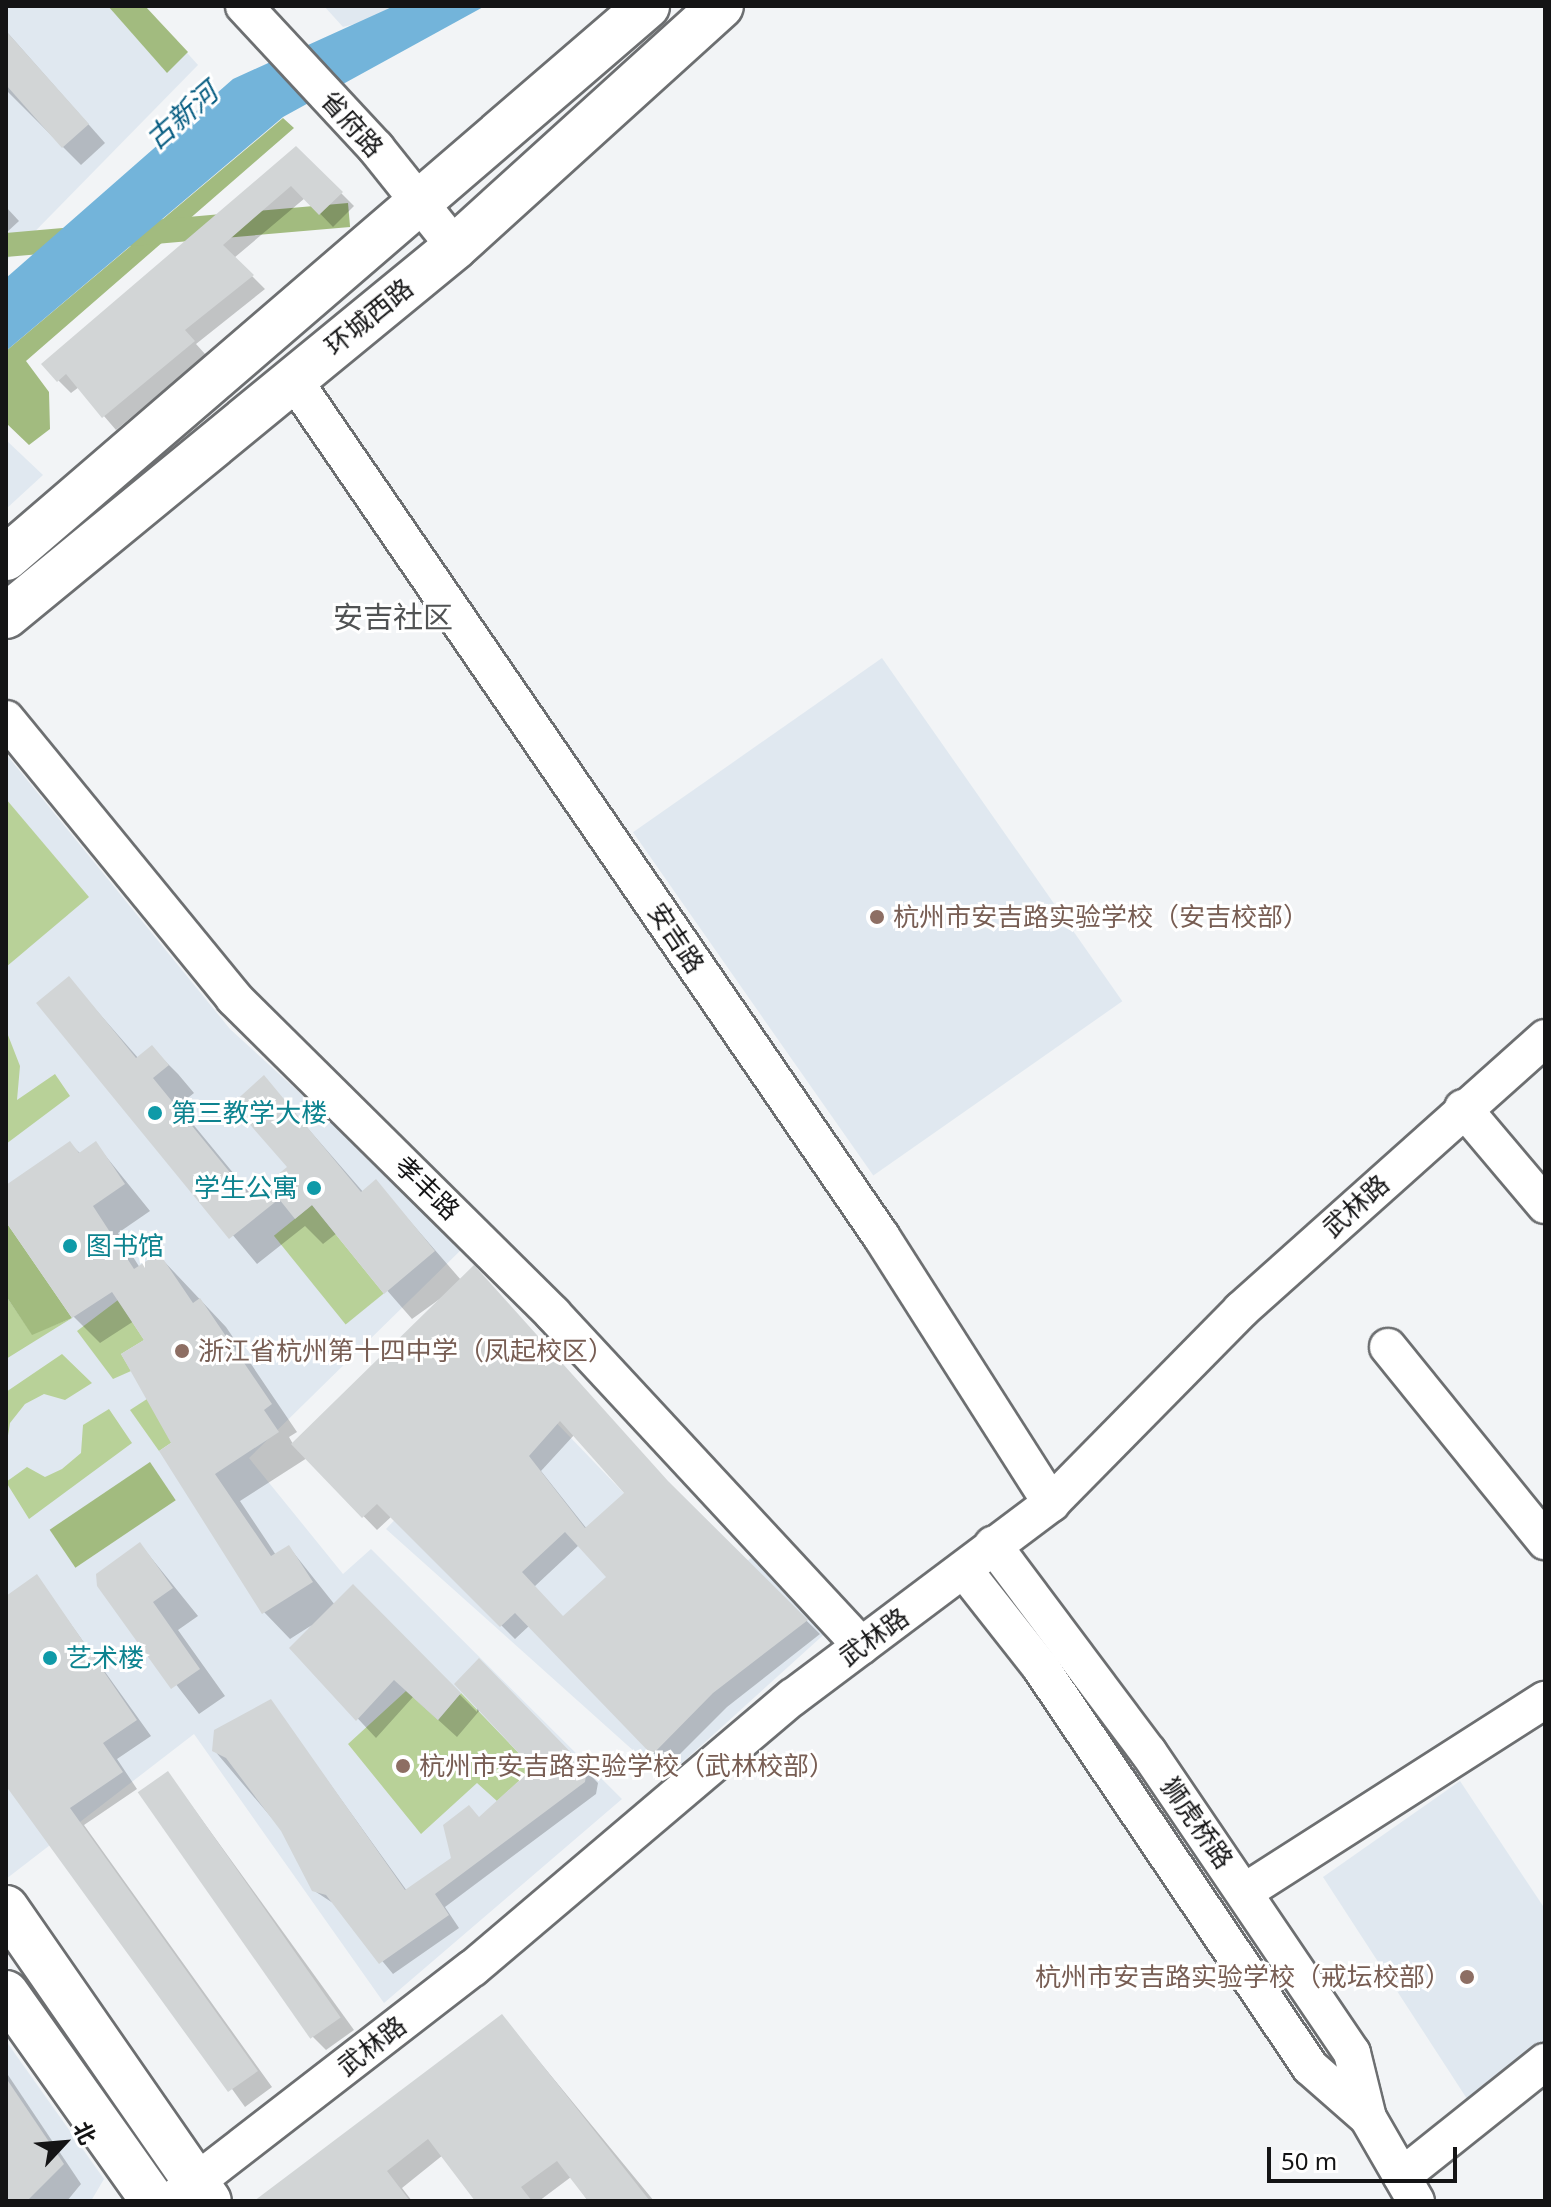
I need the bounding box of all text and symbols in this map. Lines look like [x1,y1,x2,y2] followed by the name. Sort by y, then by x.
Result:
[138,75,224,155] water label: 古新河
[314,85,390,163] street label: 省府路
[319,272,419,362] street label: 环城西路
[333,599,453,635] district label: 安吉社区
[641,897,711,979] street label: 安吉路
[893,901,1309,933] place label: 杭州市安吉路实验学校（安吉校部）
[868,908,886,926] marker: 杭州市安吉路实验学校（安吉校部）
[171,1097,327,1129] place label: 第三教学大楼
[146,1104,164,1122] marker: 第三教学大楼
[388,1150,466,1226] street label: 孝丰路
[1317,1168,1395,1244] street label: 武林路
[194,1172,298,1204] place label: 学生公寓
[305,1179,323,1197] marker: 学生公寓
[86,1230,164,1262] place label: 图书馆
[61,1237,79,1255] marker: 图书馆
[198,1335,614,1367] place label: 浙江省杭州第十四中学（凤起校区）
[173,1342,191,1360] marker: 浙江省杭州第十四中学（凤起校区）
[833,1601,915,1673] street label: 武林路
[66,1642,144,1674] place label: 艺术楼
[41,1649,59,1667] marker: 艺术楼
[419,1750,835,1782] place label: 杭州市安吉路实验学校（武林校部）
[394,1757,412,1775] marker: 杭州市安吉路实验学校（武林校部）
[1154,1771,1240,1875] street label: 狮虎桥路
[1035,1961,1451,1993] place label: 杭州市安吉路实验学校（戒坛校部）
[1458,1968,1476,1986] marker: 杭州市安吉路实验学校（戒坛校部）
[332,2010,412,2082] street label: 武林路
[24,2103,104,2183] north arrow
[67,2116,104,2149] text: 北
[1271,2131,1461,2181] scale bar
[1281,2144,1337,2177] text: 50 m

